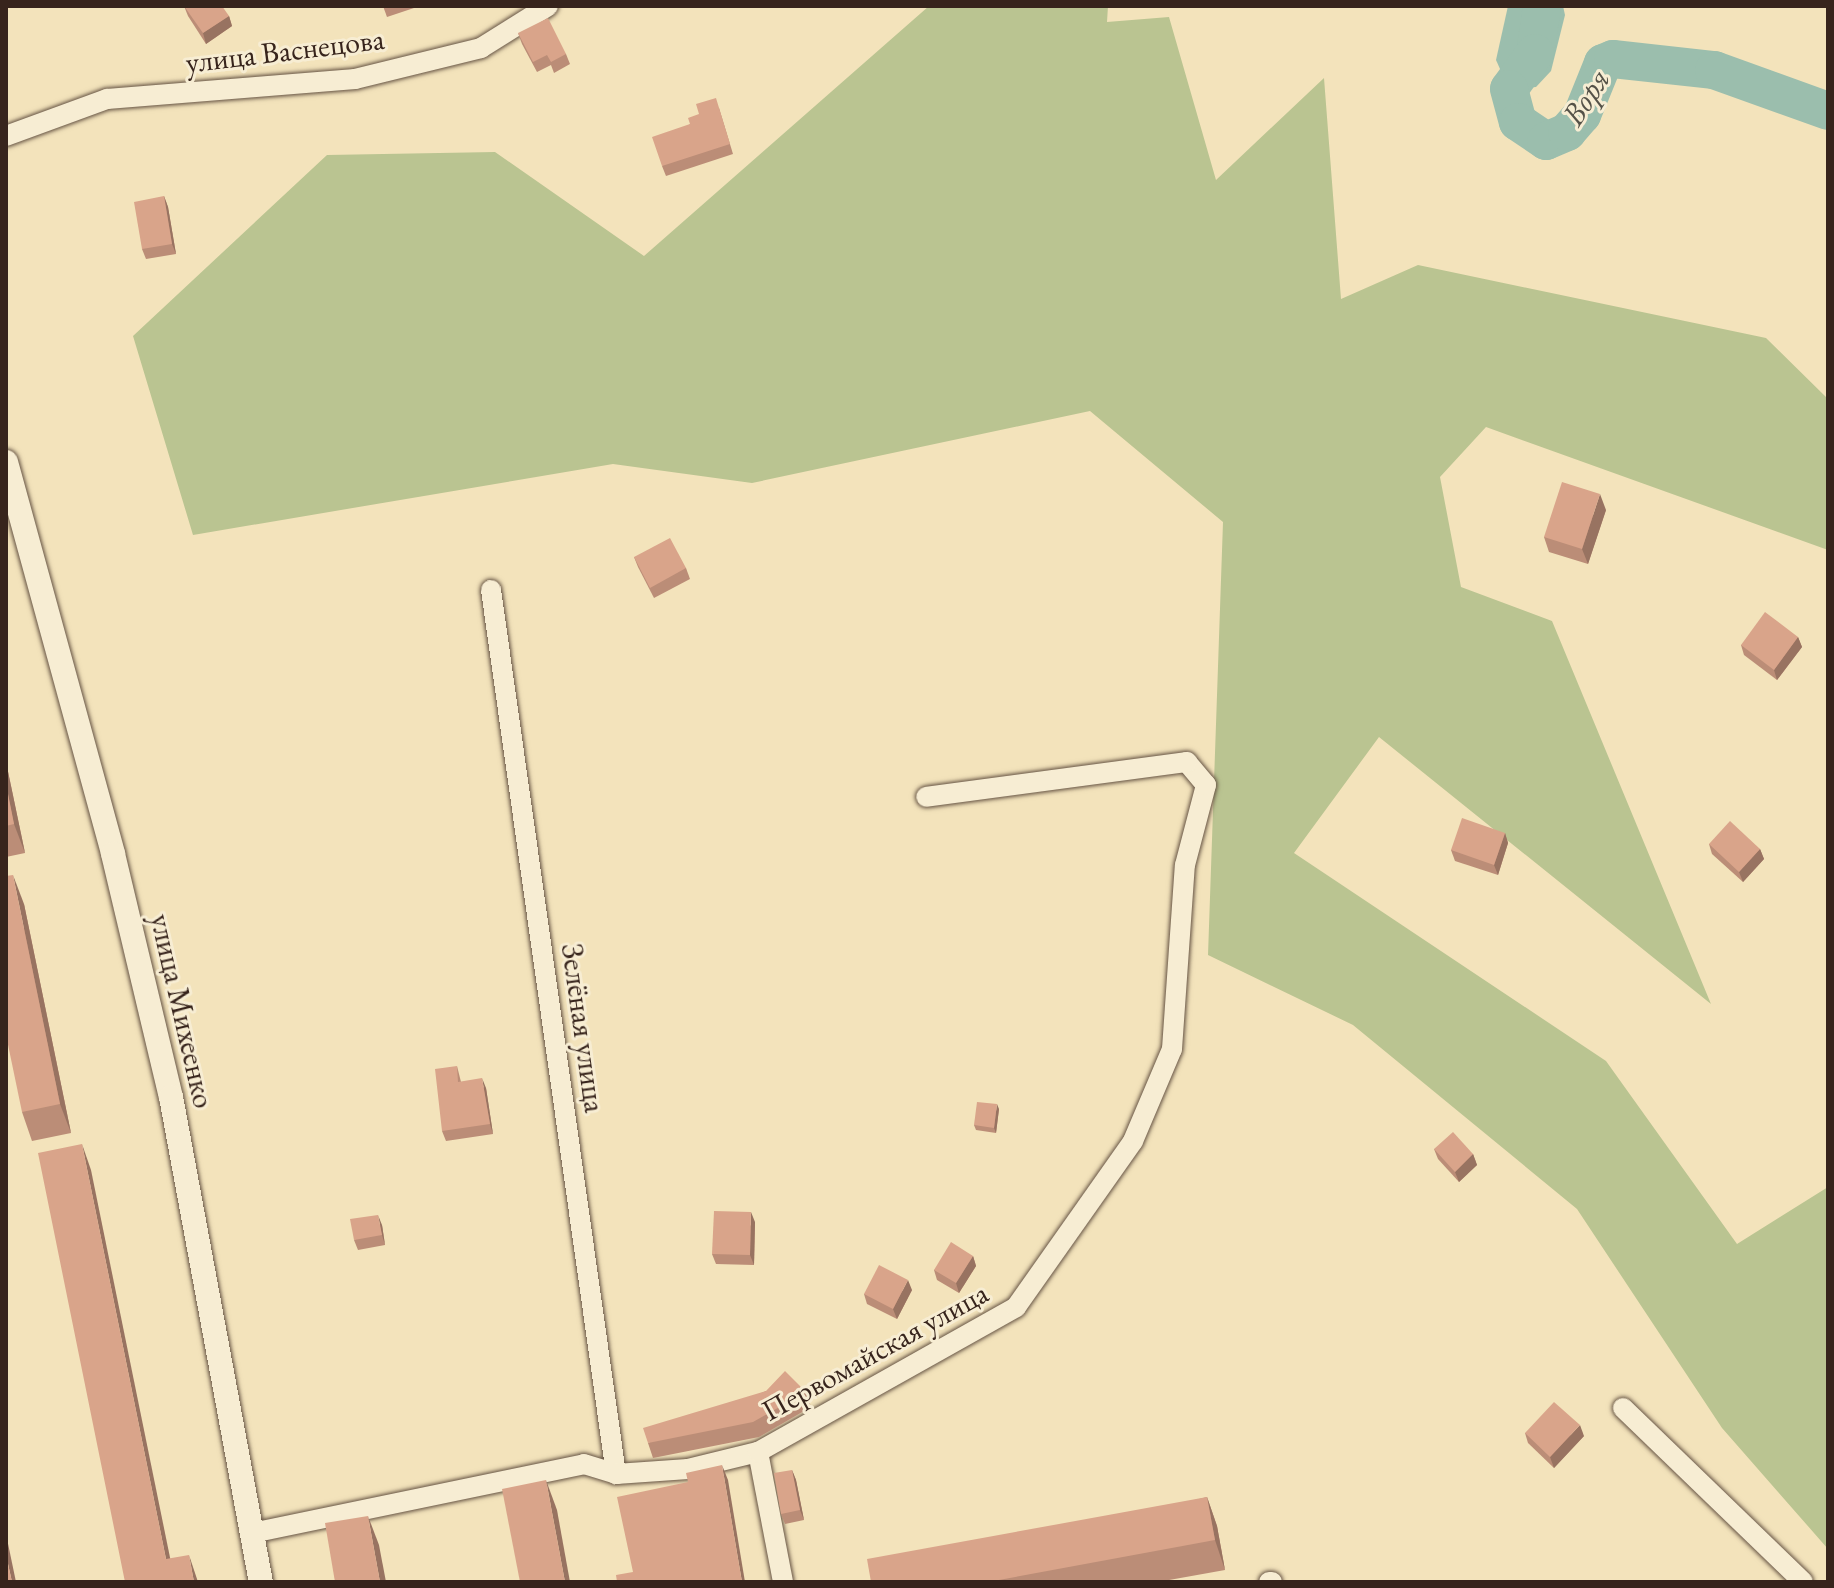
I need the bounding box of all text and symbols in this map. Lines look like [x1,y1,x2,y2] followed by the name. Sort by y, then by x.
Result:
[184,21,386,81] street label: улица Васнецова
[1554,61,1618,133] water label: Воря
[142,910,222,1112] street label: улица Михеенко
[553,941,613,1115] street label: Зелёная улица
[756,1275,994,1429] street label: Первомайская улица

